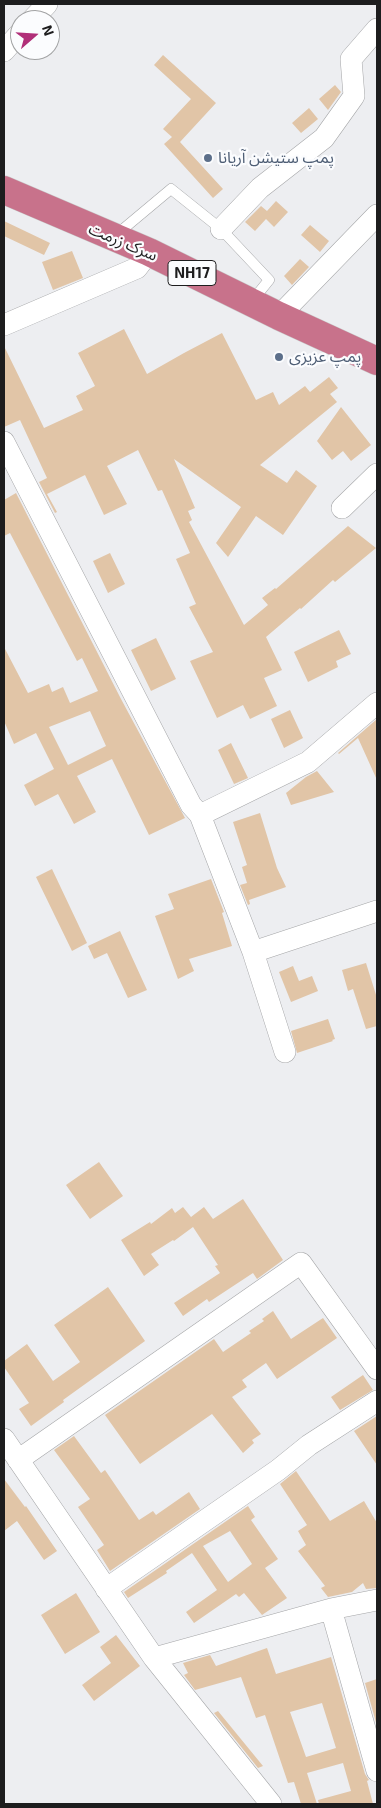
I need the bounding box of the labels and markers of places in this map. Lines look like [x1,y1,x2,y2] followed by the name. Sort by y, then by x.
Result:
[218,148,334,168] place label: پمپ ستیشن آریانا
[202,152,214,164] marker: پمپ ستیشن آریانا
[289,347,361,367] place label: پمپ عزیزی
[273,351,285,363] marker: پمپ عزیزی

